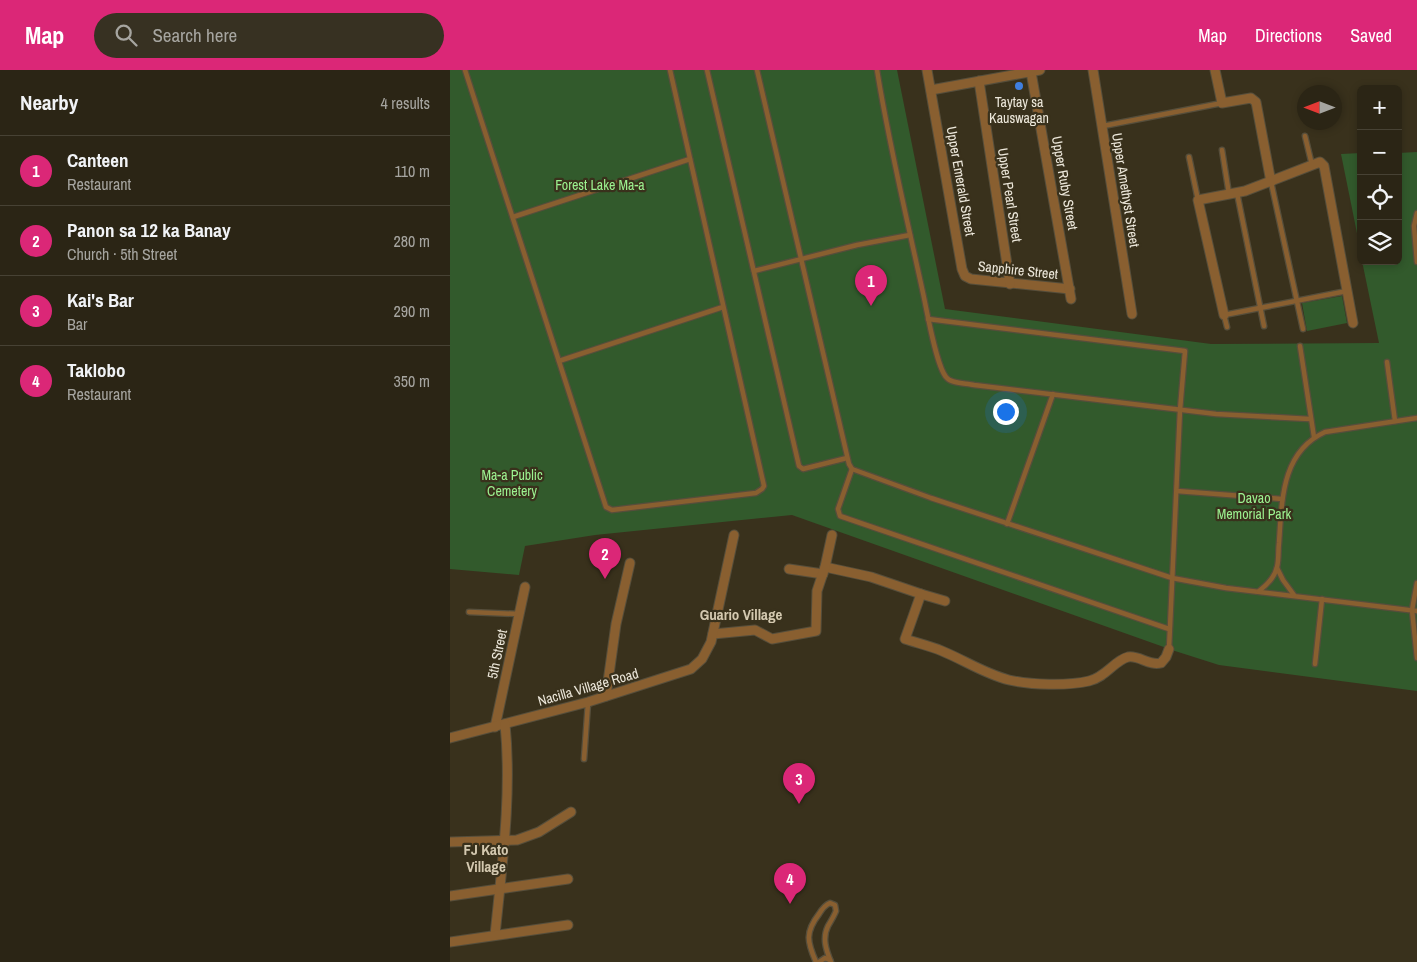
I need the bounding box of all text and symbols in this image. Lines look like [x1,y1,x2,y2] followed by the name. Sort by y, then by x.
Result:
[94,13,444,58] search box
[25,19,64,51] text: Map
[112,21,140,49] icon: search
[152,22,237,48] text: Search here
[1198,23,1227,48] text: Map
[1255,23,1322,48] text: Directions
[1350,23,1392,48] text: Saved
[1013,80,1025,92] marker: Taytay sa Kauswagan
[1297,85,1342,130] north arrow
[1357,85,1402,265] map controls
[1357,85,1402,130] button: +
[20,88,78,117] text: Nearby
[380,92,430,114] text: 4 results
[989,93,1049,127] place label: Taytay sa Kauswagan
[942,125,980,237] street label: Upper Emerald Street
[1357,130,1402,175] button: −
[1108,132,1144,248] street label: Upper Amethyst Street
[1048,135,1082,231] street label: Upper Ruby Street
[67,147,128,173] text: Canteen
[994,147,1026,243] street label: Upper Pearl Street
[32,160,40,182] text: 1
[394,160,430,182] text: 110 m
[67,173,131,195] text: Restaurant
[1357,175,1402,220] button: locate
[555,176,645,194] park label: Forest Lake Ma-a
[67,217,231,243] text: Panon sa 12 ka Banay
[1357,220,1402,265] button: layers
[32,230,40,252] text: 2
[394,230,430,252] text: 280 m
[67,243,177,265] text: Church · 5th Street
[977,257,1059,283] street label: Sapphire Street
[855,265,887,306] pin: 1
[67,287,134,313] text: Kai's Bar
[32,300,40,322] text: 3
[394,300,430,322] text: 290 m
[67,313,87,335] text: Bar
[67,357,126,383] text: Taklobo
[32,370,40,392] text: 4
[394,370,430,392] text: 350 m
[67,383,131,405] text: Restaurant
[993,399,1019,425] your location
[481,466,543,500] park label: Ma-a Public Cemetery
[1217,489,1292,523] park label: Davao Memorial Park
[589,538,621,579] pin: 2
[700,604,782,625] district label: Guario Village
[483,628,511,680] street label: 5th Street
[536,664,640,710] street label: Nacilla Village Road
[783,763,815,804] pin: 3
[463,839,509,877] district label: FJ Kato Village
[774,863,806,904] pin: 4

